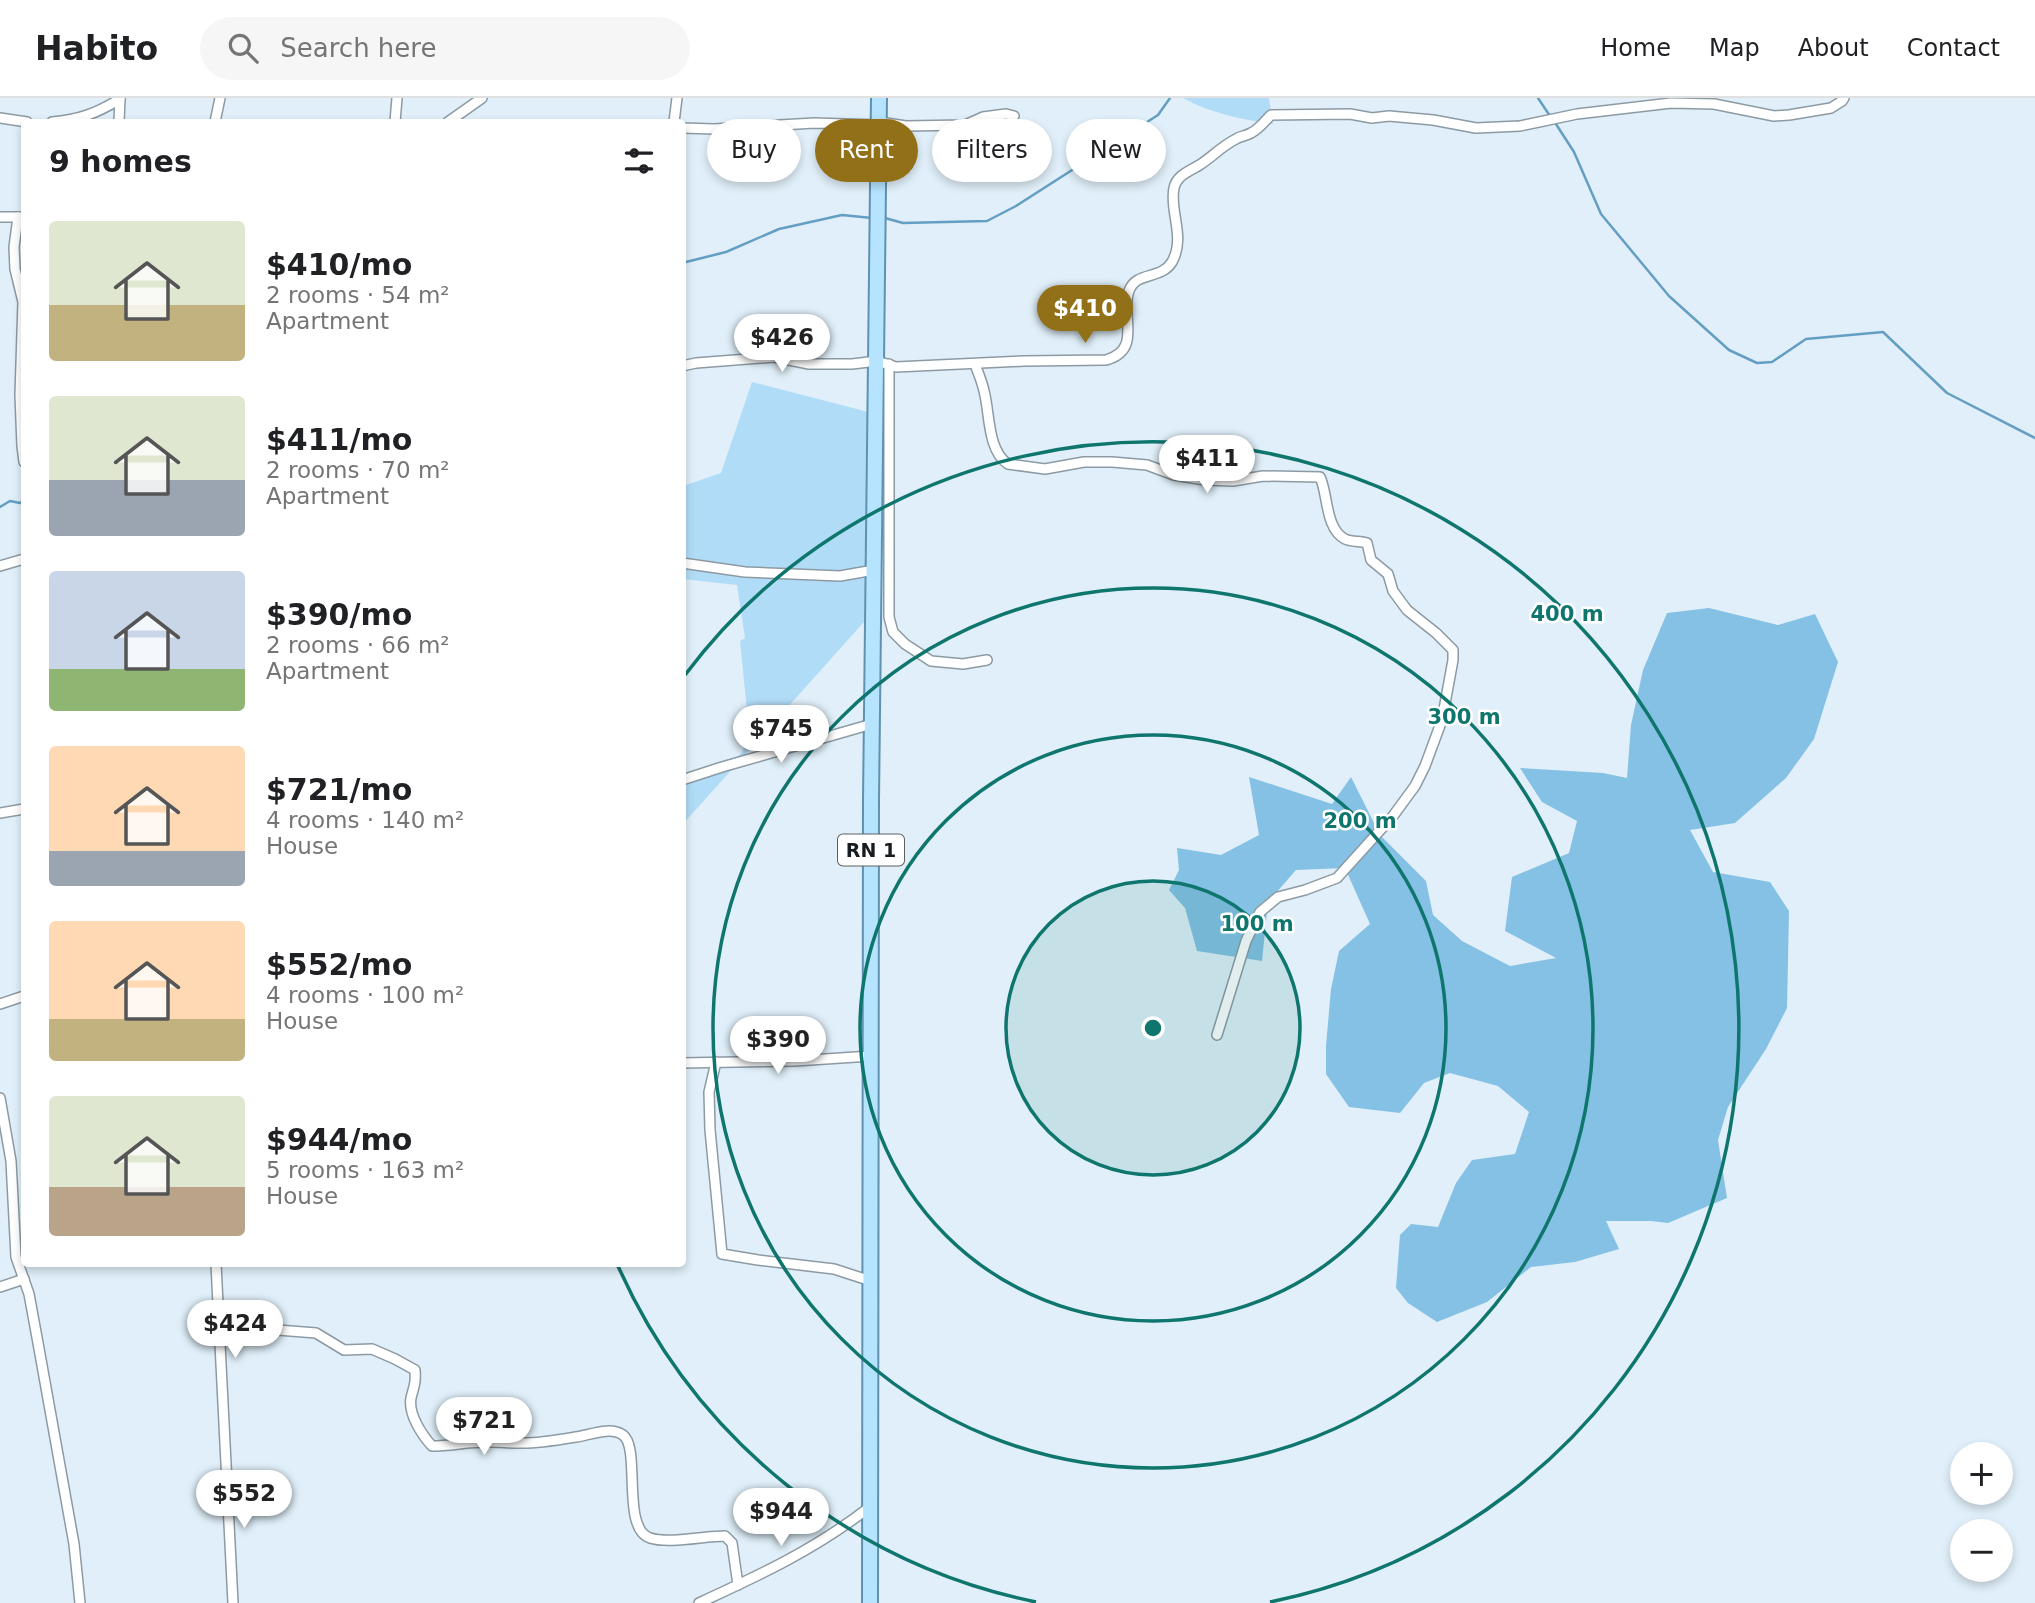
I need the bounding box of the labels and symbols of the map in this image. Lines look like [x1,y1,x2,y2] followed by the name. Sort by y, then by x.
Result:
[1044,286,1126,345] pin: $410
[741,314,823,374] pin: $426
[1166,436,1248,495] pin: $411
[1530,602,1604,626] text: 400 m
[1427,705,1501,729] text: 300 m
[740,706,822,765] pin: $745
[1323,809,1397,833] text: 200 m
[838,834,904,866] road number: RN 1
[1220,912,1294,936] text: 100 m
[737,1016,819,1076] pin: $390
[1141,1016,1165,1040] centre of rings
[194,1300,276,1360] pin: $424
[443,1398,525,1457] pin: $721
[203,1470,285,1530] pin: $552
[740,1488,822,1548] pin: $944

